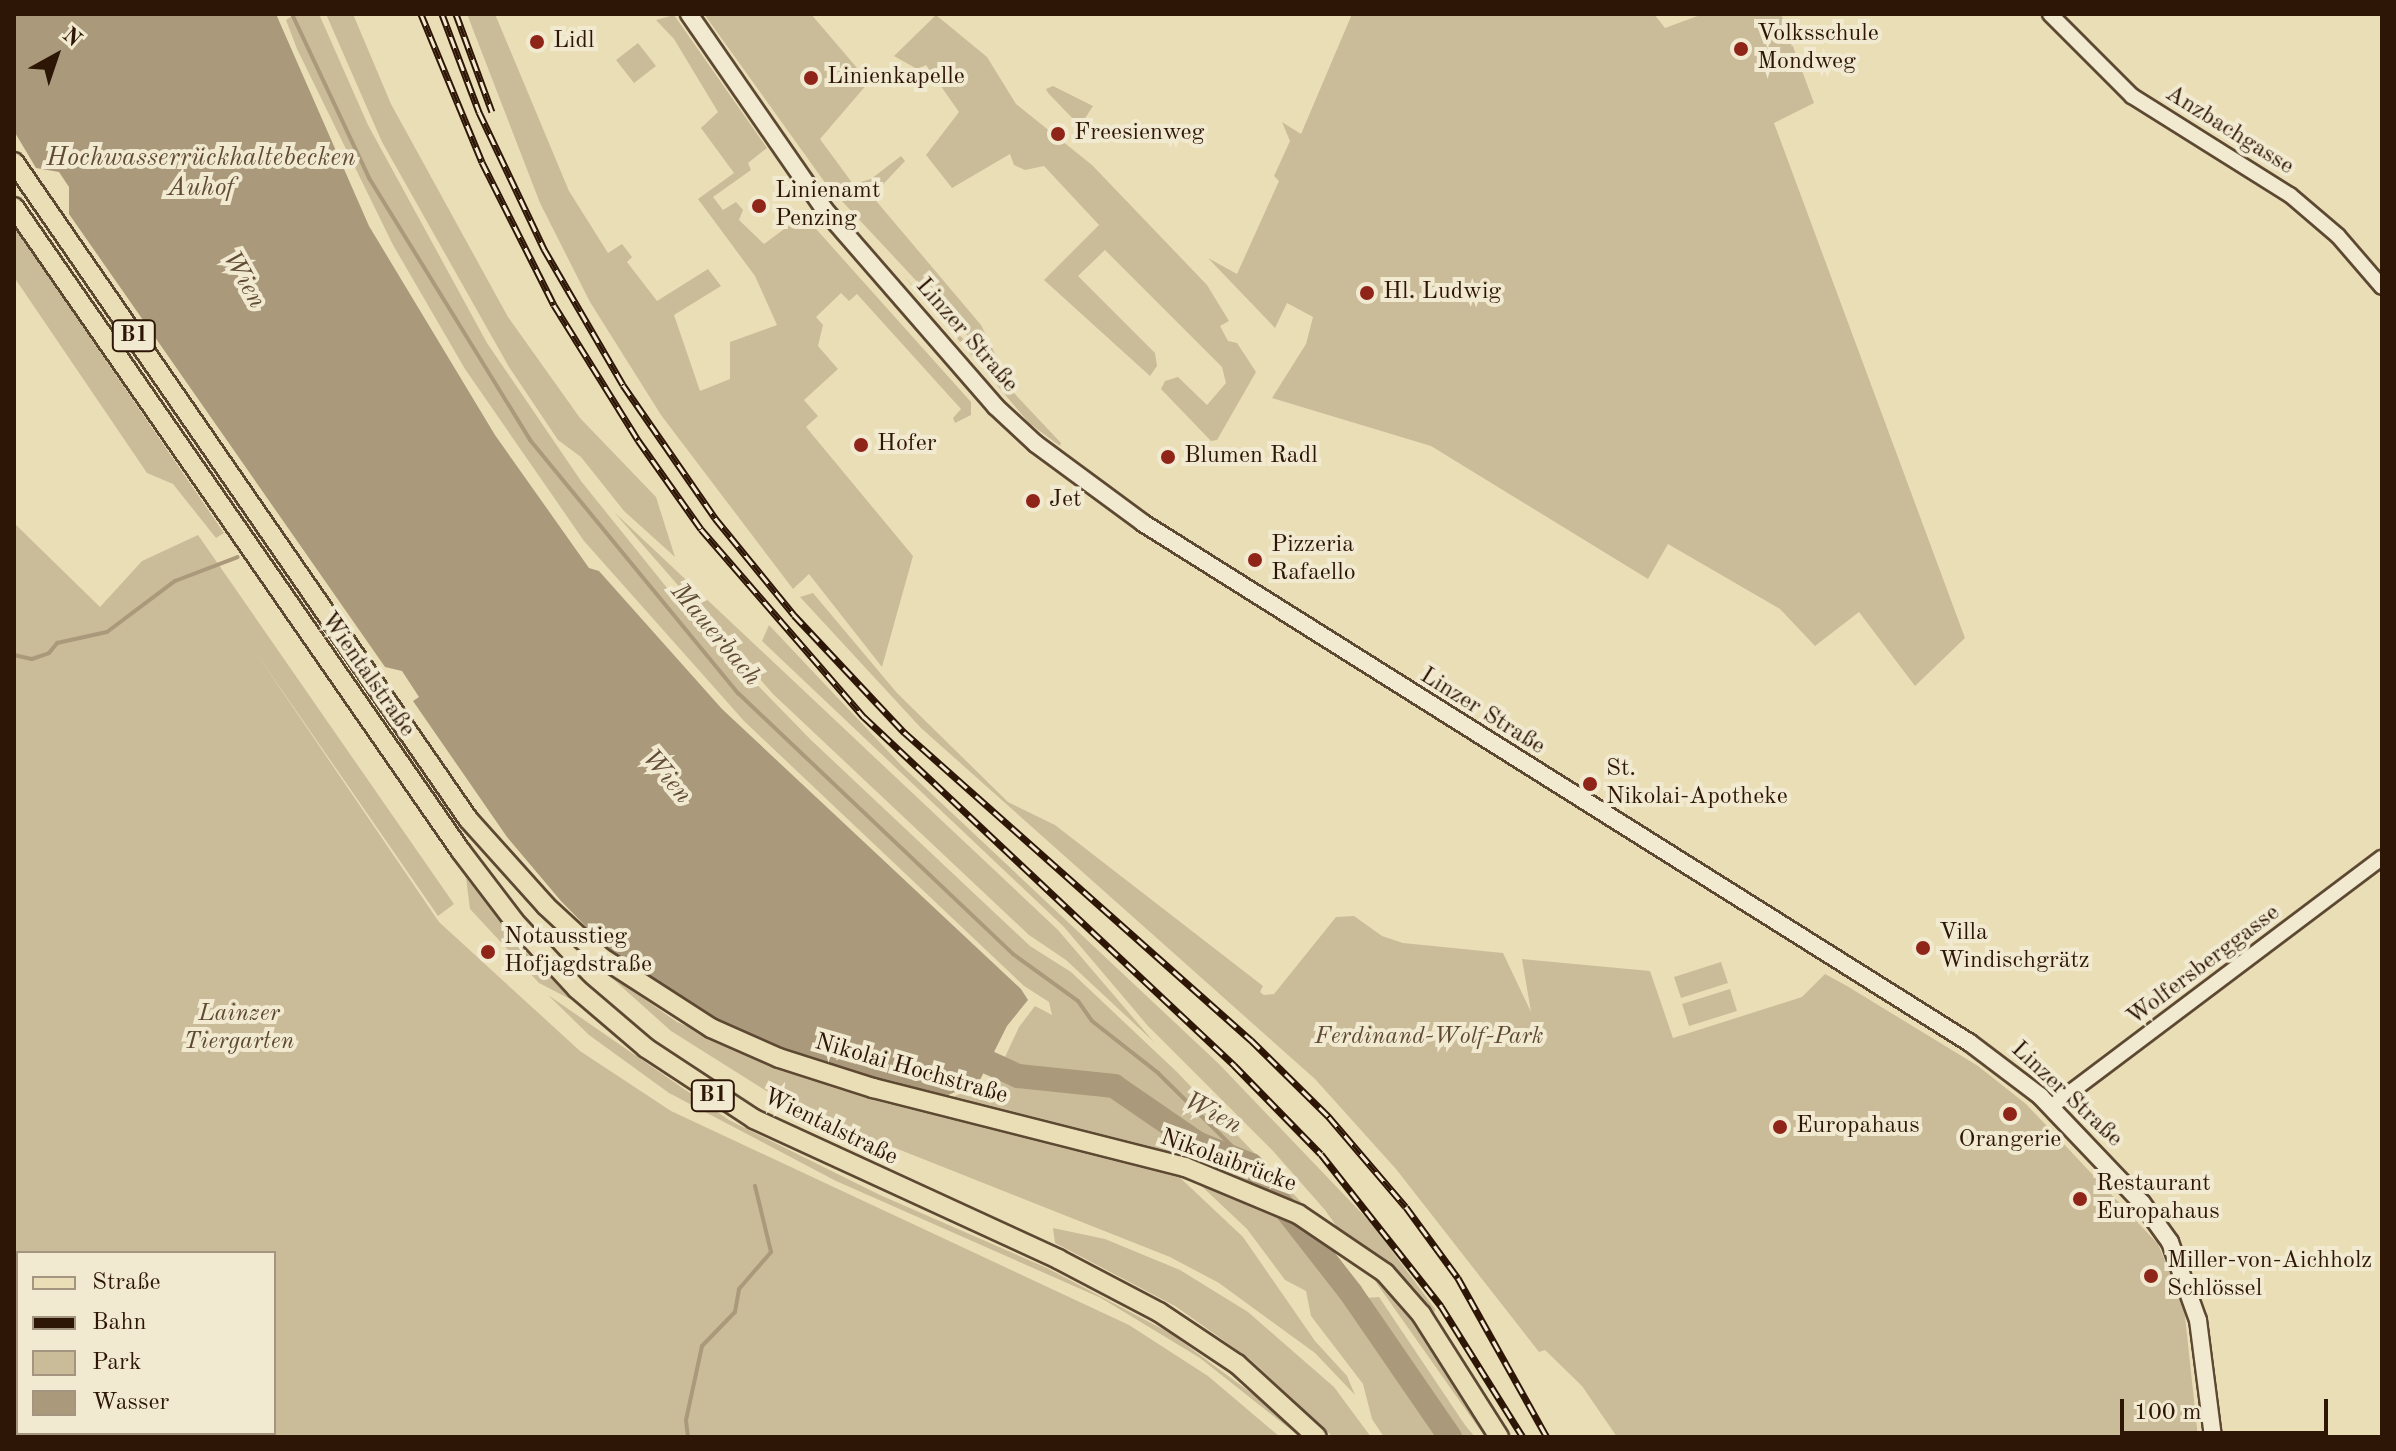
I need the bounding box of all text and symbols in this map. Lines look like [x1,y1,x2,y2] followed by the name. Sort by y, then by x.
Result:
[16,16,96,96] north arrow
[1757,21,1879,77] place label: Volksschule Mondweg
[58,24,85,51] text: N
[553,28,595,56] place label: Lidl
[528,33,546,51] marker: Lidl
[1732,40,1750,58] marker: Volksschule Mondweg
[827,64,965,92] place label: Linienkapelle
[802,69,820,87] marker: Linienkapelle
[2159,80,2299,182] street label: Anzbachgasse
[1074,120,1205,148] place label: Freesienweg
[1049,125,1067,143] marker: Freesienweg
[46,143,356,204] water label: Hochwasserrückhaltebecken Auhof
[775,178,880,234] place label: Linienamt Penzing
[750,197,768,215] marker: Linienamt Penzing
[214,246,272,314] water label: Wien
[908,273,1024,399] street label: Linzer Straße
[1383,279,1501,307] place label: Hl. Ludwig
[1358,284,1376,302] marker: Hl. Ludwig
[110,318,158,354] road number: B1
[877,431,937,459] place label: Hofer
[852,436,870,454] marker: Hofer
[1184,443,1318,471] place label: Blumen Radl
[1159,448,1177,466] marker: Blumen Radl
[1049,487,1081,515] place label: Jet
[1024,492,1042,510] marker: Jet
[1271,532,1356,588] place label: Pizzeria Rafaello
[1246,551,1264,569] marker: Pizzeria Rafaello
[663,577,767,693] water label: Mauerbach
[313,607,421,743] street label: Wientalstraße
[1414,662,1550,762] street label: Linzer Straße
[634,743,698,811] water label: Wien
[1606,756,1788,812] place label: St. Nikolai-Apotheke
[1581,775,1599,793] marker: St. Nikolai-Apotheke
[2122,899,2286,1033] street label: Wolfersberggasse
[1939,920,2090,976] place label: Villa Windischgrätz
[504,924,652,980] place label: Notausstieg Hofjagdstraße
[1914,939,1932,957] marker: Villa Windischgrätz
[479,943,497,961] marker: Notausstieg Hofjagdstraße
[184,1001,294,1057] park label: Lainzer Tiergarten
[1314,1024,1544,1052] park label: Ferdinand-Wolf-Park
[811,1029,1011,1111] street label: Nikolai Hochstraße
[2004,1036,2128,1154] street label: Linzer Straße
[689,1078,737,1114] road number: B1
[758,1083,902,1173] street label: Wientalstraße
[1178,1086,1246,1142] water label: Wien
[2001,1105,2019,1123] marker: Orangerie
[1796,1113,1920,1141] place label: Europahaus
[1771,1118,1789,1136] marker: Europahaus
[1156,1124,1300,1200] street label: Nikolaibrücke
[1959,1127,2061,1155] place label: Orangerie
[2096,1171,2220,1227] place label: Restaurant Europahaus
[2071,1190,2089,1208] marker: Restaurant Europahaus
[2167,1248,2372,1304] place label: Miller-von-Aichholz Schlössel
[16,1251,276,1435] legend
[2142,1267,2160,1285] marker: Miller-von-Aichholz Schlössel
[92,1271,161,1295] text: Straße
[92,1311,146,1335] text: Bahn
[92,1351,141,1375] text: Park
[2124,1383,2332,1433] scale bar
[92,1391,169,1415] text: Wasser
[2134,1401,2202,1425] text: 100 m

